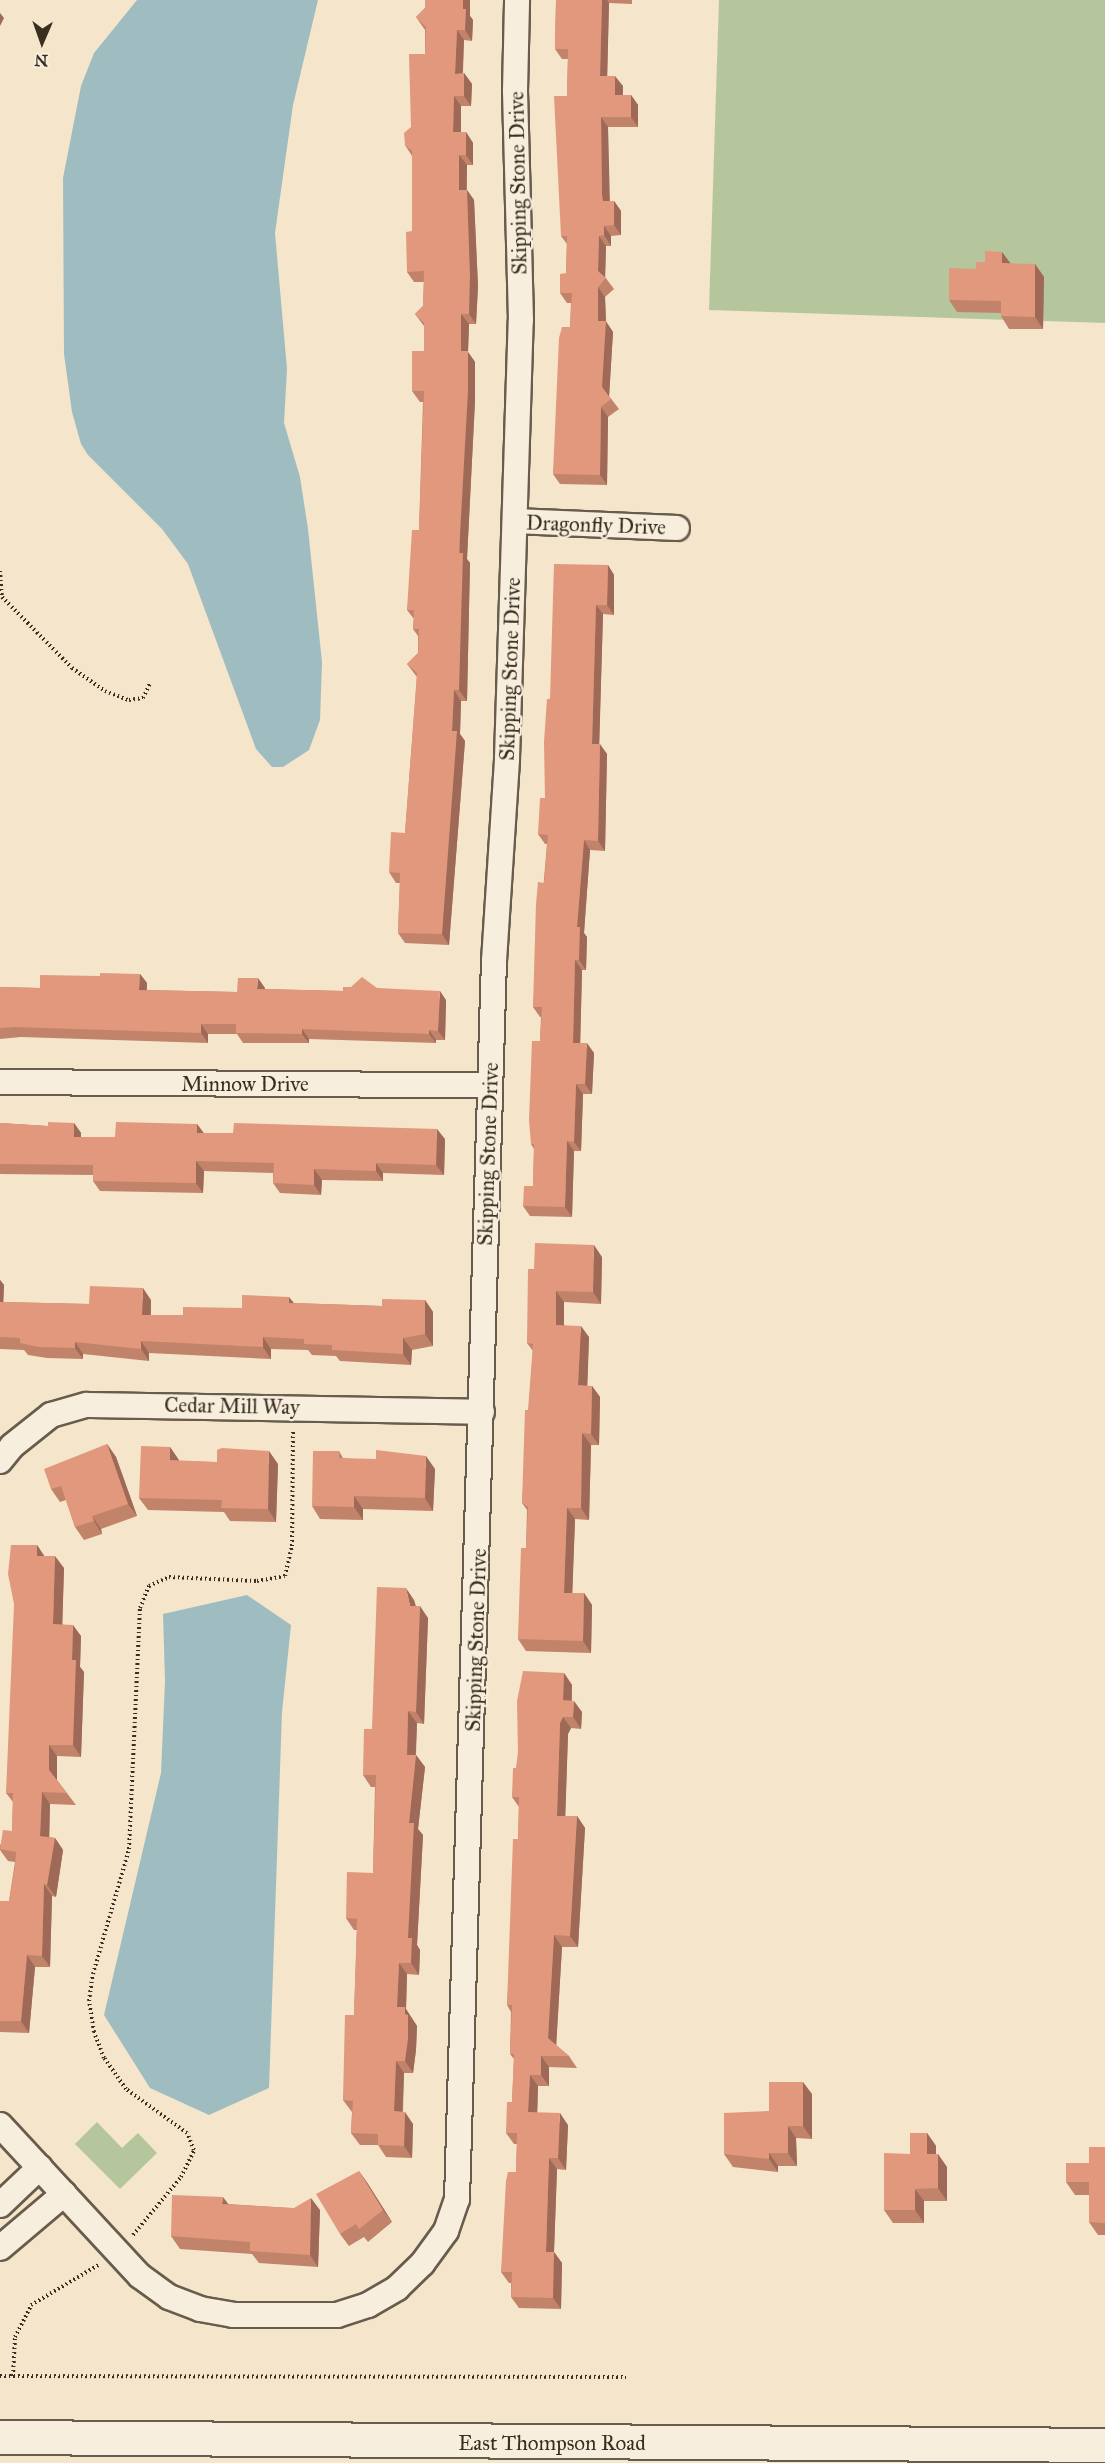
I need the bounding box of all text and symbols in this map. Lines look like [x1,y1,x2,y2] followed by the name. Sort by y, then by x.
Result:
[12,12,72,72] north arrow
[34,51,48,70] text: N
[504,91,532,275] street label: Skipping Stone Drive
[526,510,666,540] street label: Dragonfly Drive
[494,577,526,761] street label: Skipping Stone Drive
[472,1062,504,1246] street label: Skipping Stone Drive
[181,1071,309,1097] street label: Minnow Drive
[164,1392,300,1420] street label: Cedar Mill Way
[460,1548,492,1732] street label: Skipping Stone Drive
[458,2430,646,2456] street label: East Thompson Road

